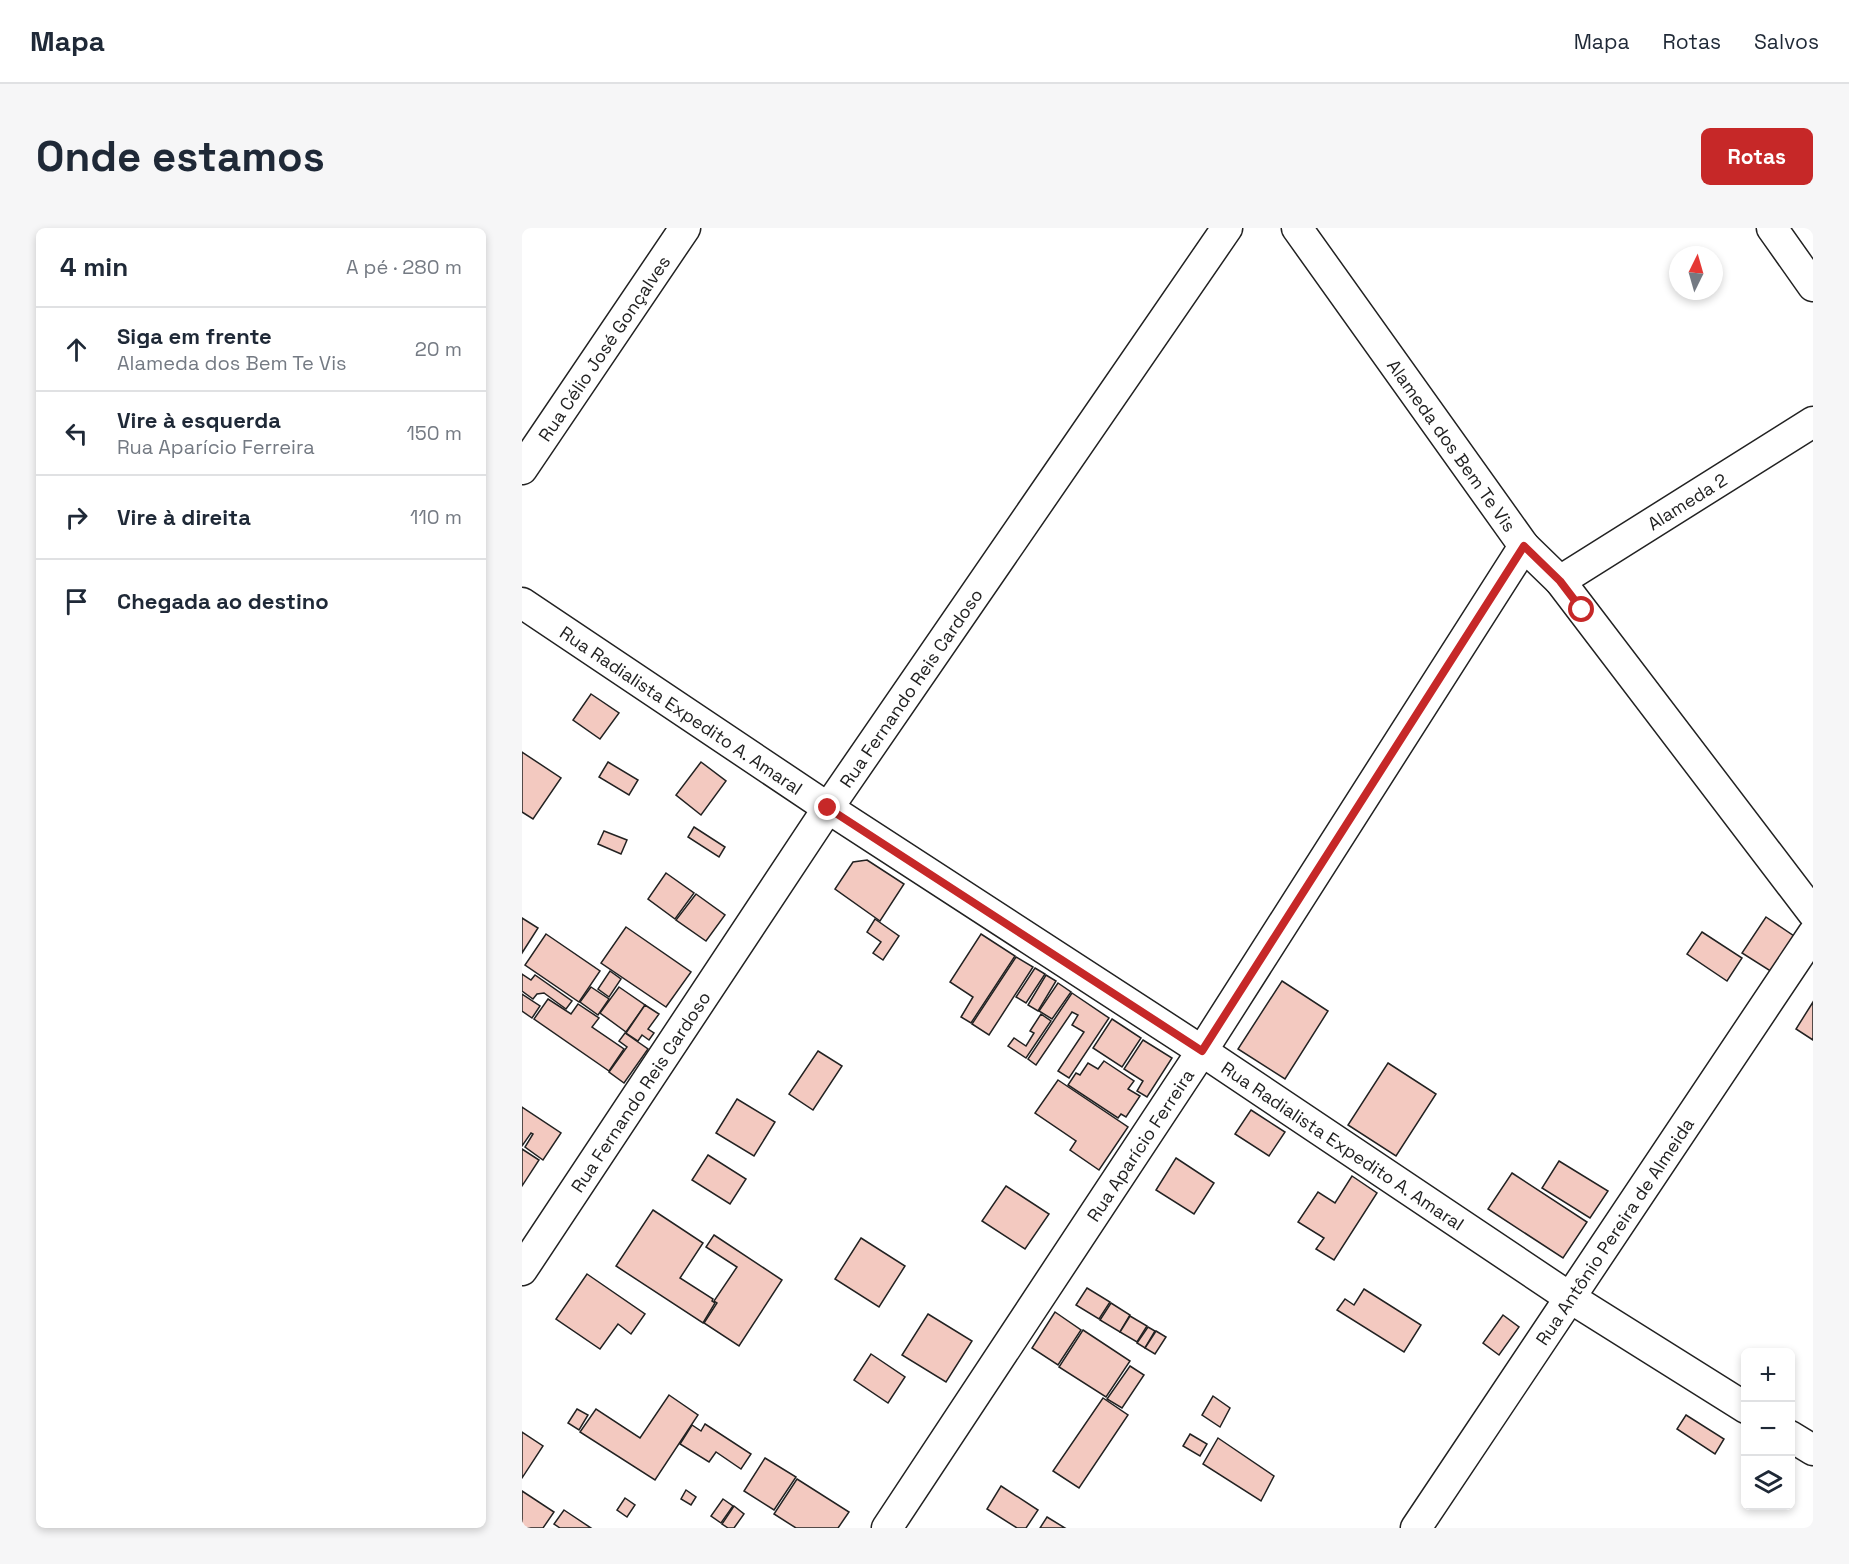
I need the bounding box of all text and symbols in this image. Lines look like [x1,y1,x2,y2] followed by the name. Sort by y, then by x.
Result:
[30,23,105,59] text: Mapa
[1574,28,1629,55] text: Mapa
[1662,28,1721,55] text: Rotas
[1754,28,1819,55] text: Salvos
[1701,128,1813,185] button: Rotas
[36,130,325,183] text: Onde estamos
[1669,246,1723,300] north arrow
[60,250,128,284] text: 4 min
[533,251,675,445] street label: Rua Célio José Gonçalves
[346,254,462,280] text: A pé · 280 m
[117,322,272,350] text: Siga em frente
[60,333,93,366] icon: ahead
[415,336,462,362] text: 20 m
[117,350,347,376] text: Alameda dos Bem Te Vis
[1383,354,1522,536] street label: Alameda dos Bem Te Vis
[117,406,281,434] text: Vire à esquerda
[60,417,93,450] icon: left
[407,420,462,446] text: 150 m
[117,434,315,460] text: Rua Aparício Ferreira
[1643,468,1731,535] street label: Alameda 2
[60,501,93,534] icon: right
[117,503,251,531] text: Vire à direita
[410,504,462,530] text: 110 m
[834,584,987,792] street label: Rua Fernando Reis Cardoso
[60,585,93,618] icon: arrive
[117,587,329,615] text: Chegada ao destino
[1568,596,1594,622] route start
[556,620,807,799] street label: Rua Radialista Expedito A. Amaral
[814,794,840,820] route end
[565,987,715,1197] street label: Rua Fernando Reis Cardoso
[1217,1056,1469,1235] street label: Rua Radialista Expedito A. Amaral
[1081,1064,1199,1226] street label: Rua Aparício Ferreira
[1530,1113,1699,1349] street label: Rua Antônio Pereira de Almeida
[1741,1348,1795,1510] map controls
[1741,1348,1795,1402] button: +
[1741,1402,1795,1456] button: −
[1741,1456,1795,1510] button: layers

